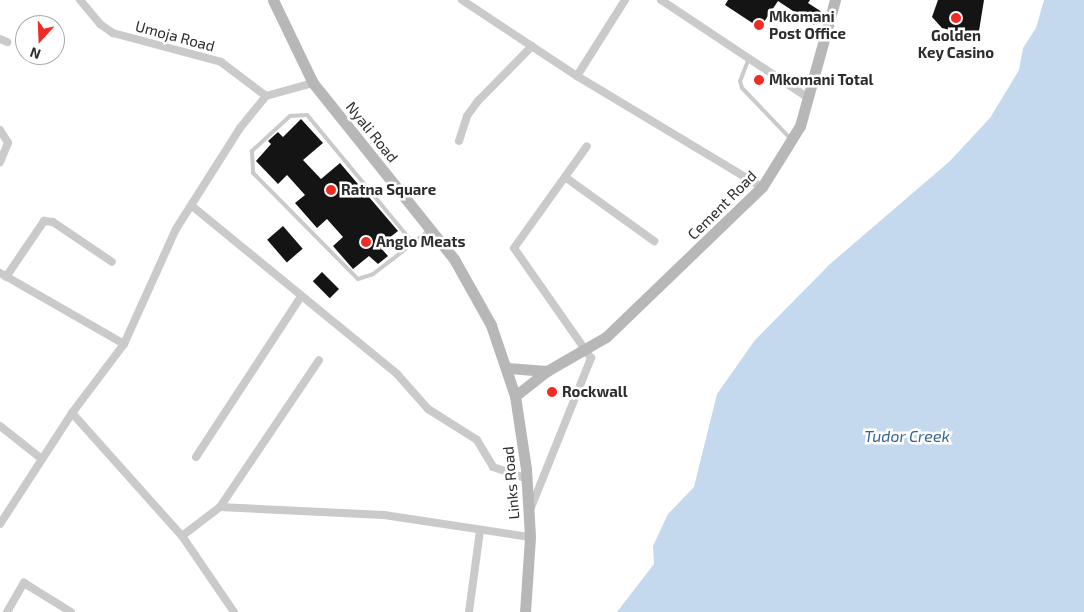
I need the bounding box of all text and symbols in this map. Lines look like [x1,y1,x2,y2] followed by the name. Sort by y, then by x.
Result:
[769,7,846,42] place label: Mkomani Post Office
[950,12,962,24] marker: Golden Key Casino
[15,15,65,65] north arrow
[133,17,217,55] street label: Umoja Road
[753,19,765,31] marker: Mkomani Post Office
[918,26,994,61] place label: Golden Key Casino
[27,44,43,63] text: N
[769,71,874,89] place label: Mkomani Total
[753,74,765,86] marker: Mkomani Total
[342,98,402,166] street label: Nyali Road
[684,167,760,243] street label: Cement Road
[341,181,436,199] place label: Ratna Square
[325,184,337,196] marker: Ratna Square
[376,233,465,251] place label: Anglo Meats
[360,236,372,248] marker: Anglo Meats
[562,383,628,401] place label: Rockwall
[546,386,558,398] marker: Rockwall
[864,426,950,446] water label: Tudor Creek
[499,446,523,520] street label: Links Road

